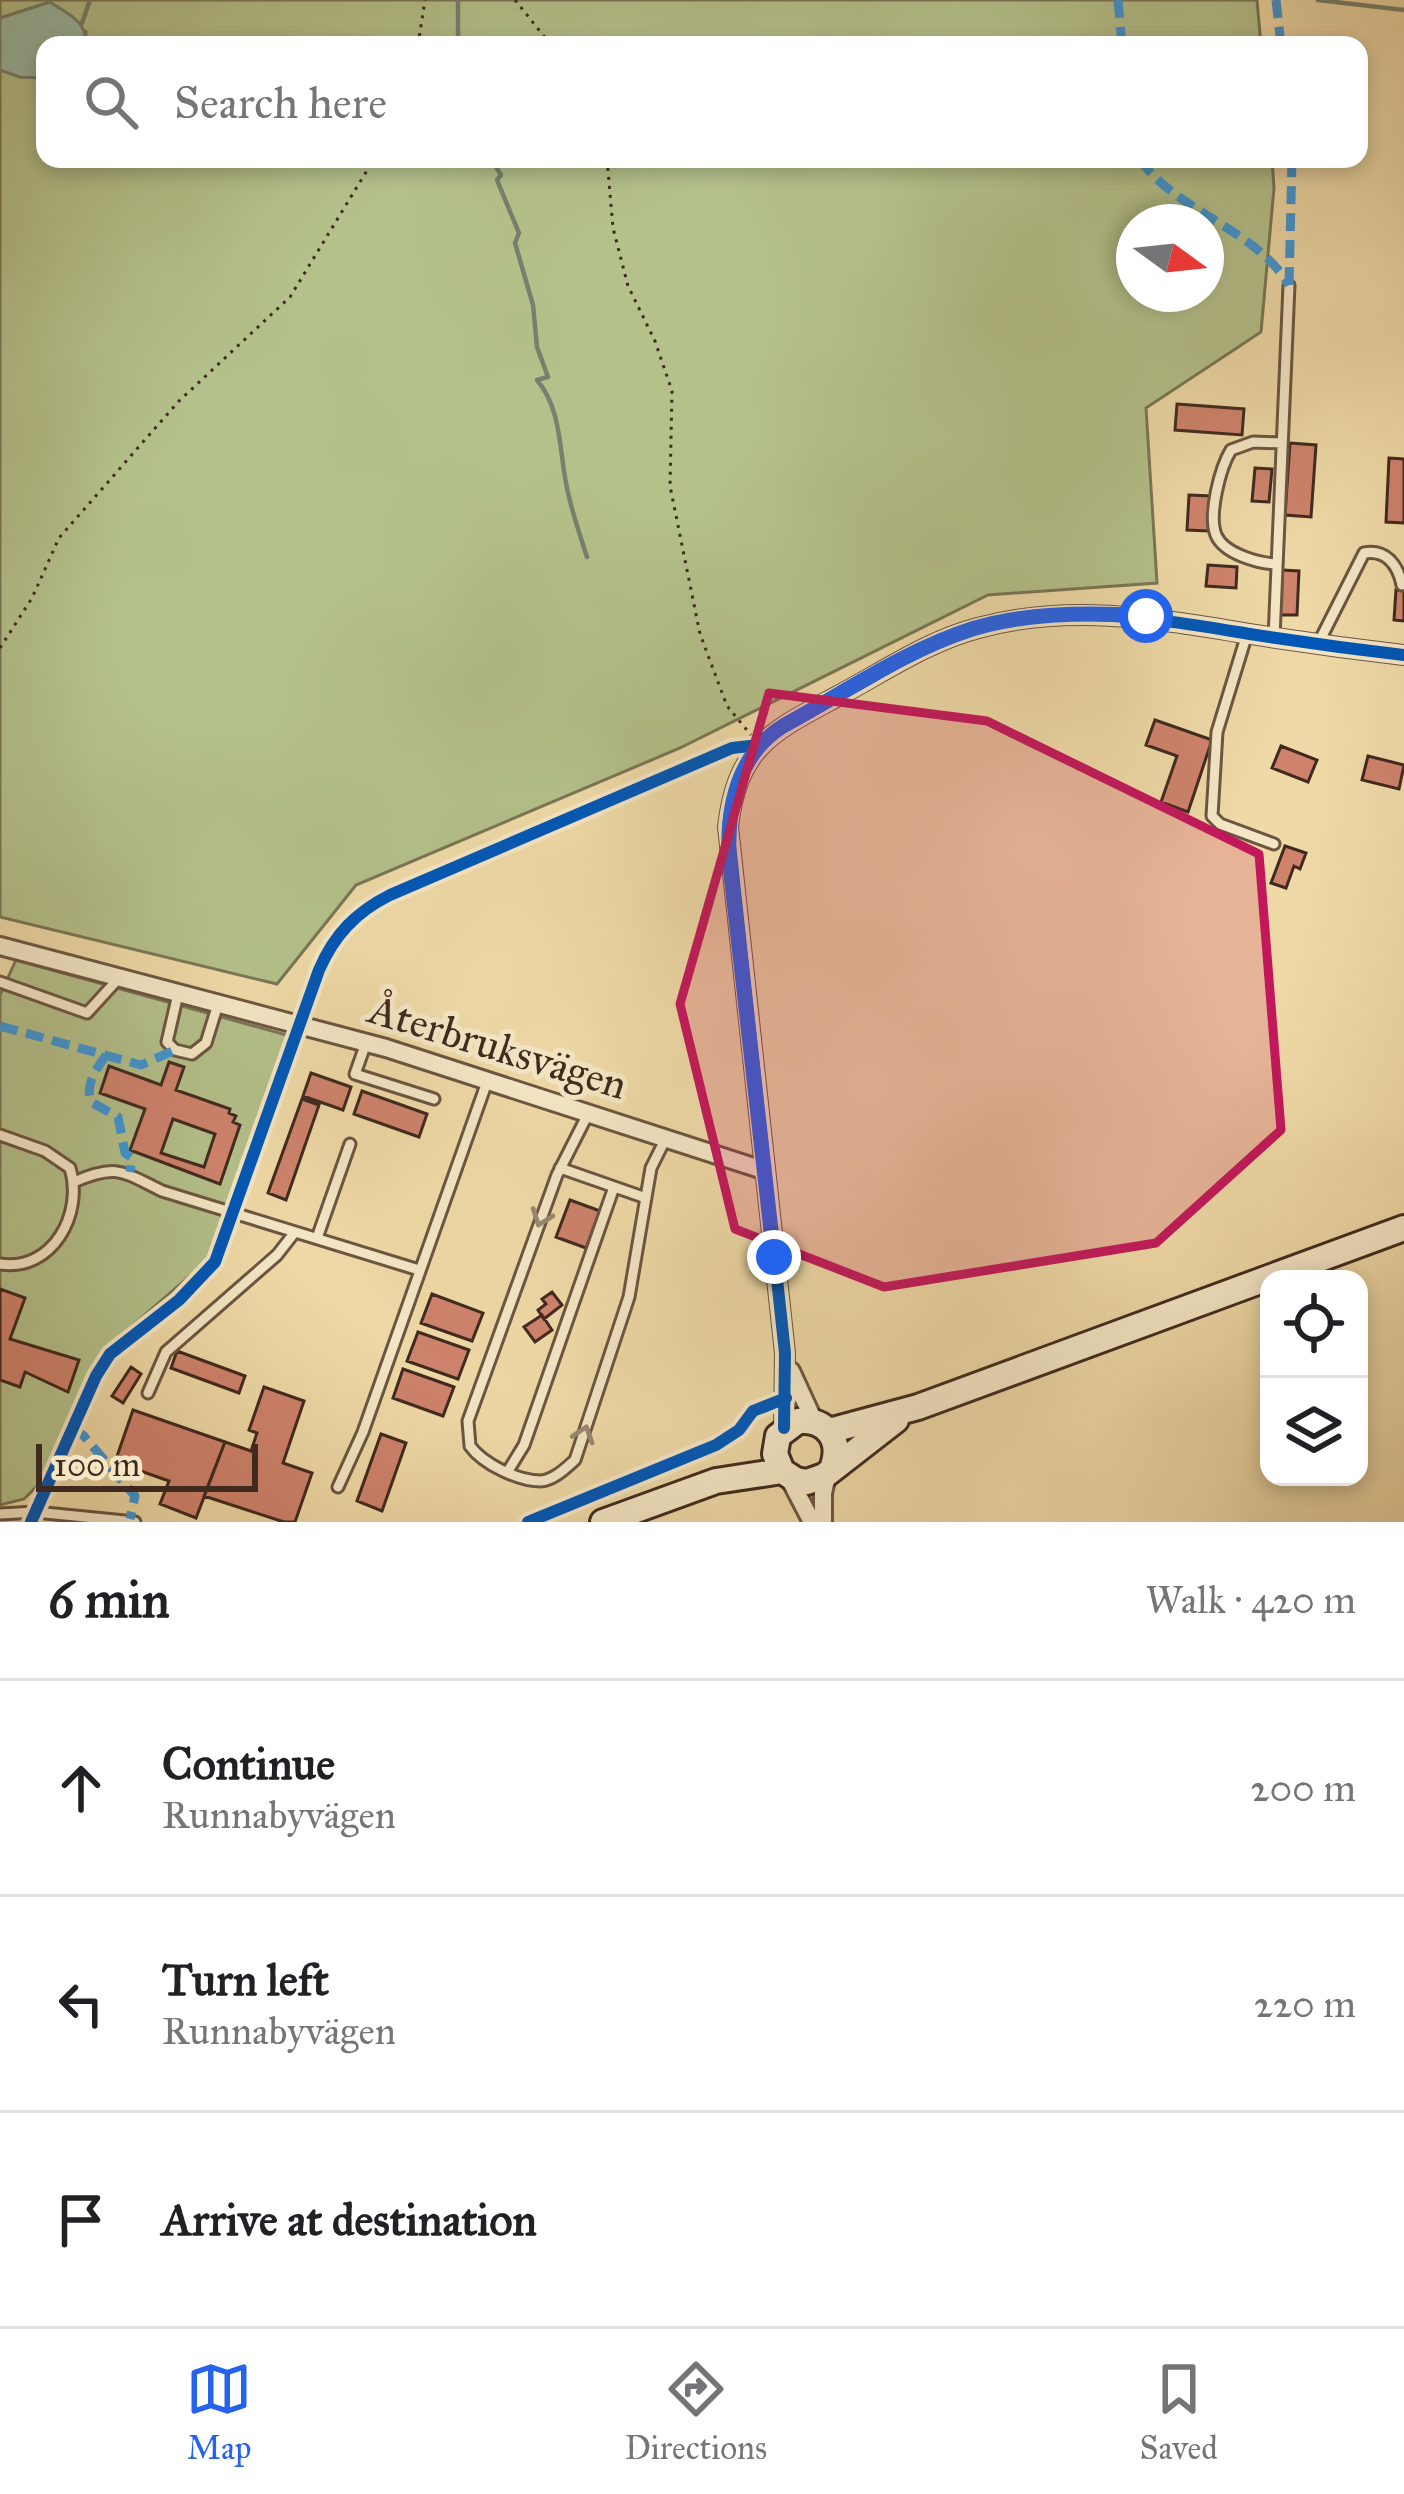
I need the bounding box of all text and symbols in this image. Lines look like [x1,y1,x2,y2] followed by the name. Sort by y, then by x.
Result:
[36,36,1368,168] search box
[78,69,144,135] icon: search
[174,75,387,130] text: Search here
[1116,204,1224,312] north arrow
[1119,589,1173,643] route start
[361,983,633,1111] street label: Återbruksvägen
[531,1206,555,1227] one-way arrow
[747,1230,801,1284] route end
[1260,1270,1368,1486] map controls
[1260,1270,1368,1378] button: locate
[1260,1378,1368,1486] button: layers
[570,1425,594,1446] one-way arrow
[36,1438,258,1491] scale bar
[54,1445,140,1485] text: 100 m
[48,1569,170,1631] text: 6 min
[1146,1576,1356,1624] text: Walk · 420 m
[162,1736,335,1791] text: Continue
[48,1755,114,1821] icon: ahead
[1250,1764,1356,1812] text: 200 m
[162,1791,396,1839] text: Runnabyvägen
[162,1952,329,2007] text: Turn left
[48,1971,114,2037] icon: left
[1254,1980,1356,2028] text: 220 m
[162,2007,396,2055] text: Runnabyvägen
[48,2187,114,2253] icon: arrive
[162,2192,537,2247] text: Arrive at destination
[186,2356,252,2468] tab: Map
[625,2356,767,2468] tab: Directions
[1139,2356,1218,2468] tab: Saved

